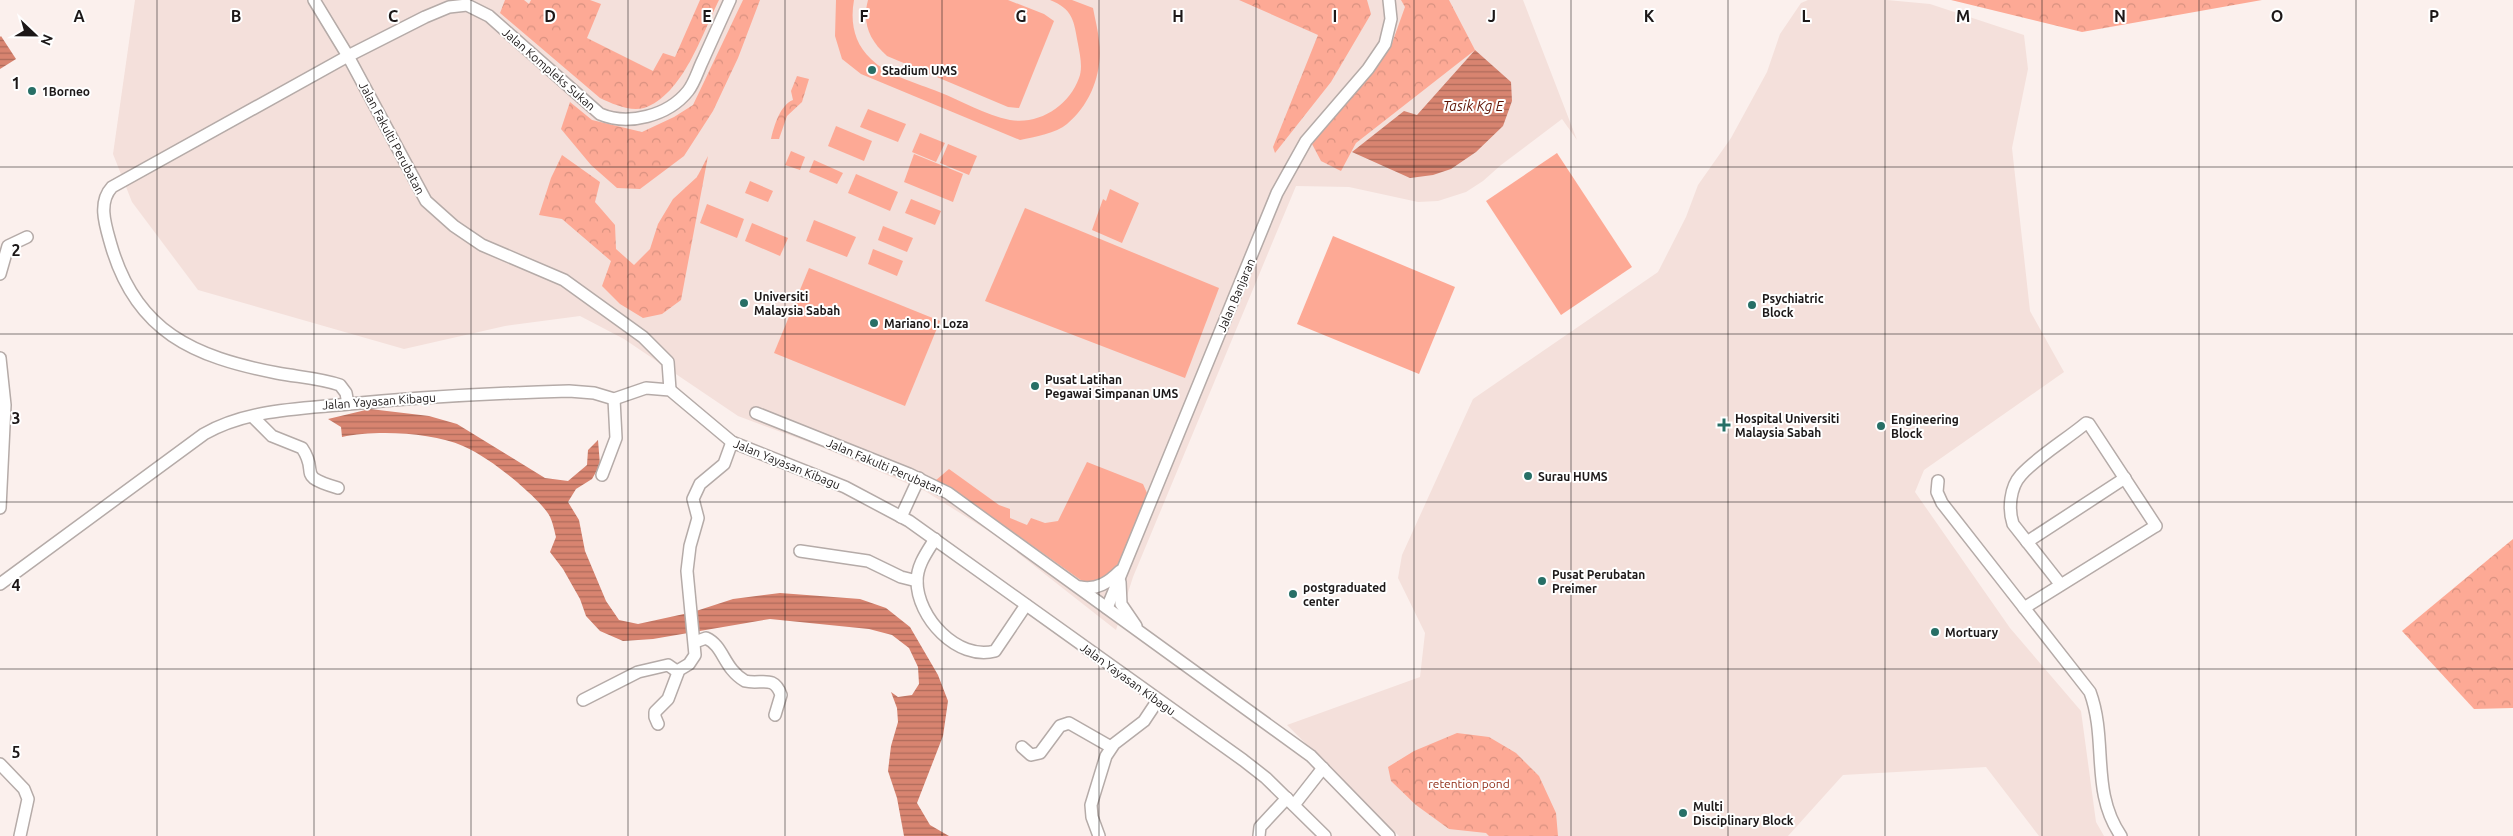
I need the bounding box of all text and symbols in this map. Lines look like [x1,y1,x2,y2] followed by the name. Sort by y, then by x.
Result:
[73,7,85,25] text: A
[231,7,241,25] text: B
[388,7,398,25] text: C
[544,7,556,25] text: D
[702,7,712,25] text: E
[860,7,869,25] text: F
[1015,7,1027,25] text: G
[1172,7,1184,25] text: H
[1333,7,1337,25] text: I
[1488,7,1496,25] text: J
[1644,7,1655,25] text: K
[1802,7,1811,25] text: L
[1956,7,1970,25] text: M
[2114,7,2126,25] text: N
[2271,7,2283,25] text: O
[2429,7,2439,25] text: P
[10,10,60,60] north arrow
[500,25,598,113] street label: Jalan Kompleks Sukan
[38,32,56,48] text: N
[866,64,878,76] marker: Stadium UMS
[882,64,957,77] place label: Stadium UMS
[11,74,21,92] text: 1
[357,80,427,196] street label: Jalan Fakulti Perubatan
[26,85,38,97] marker: 1Borneo
[42,85,90,98] place label: 1Borneo
[1443,98,1505,114] water label: Tasik Kg E
[11,241,21,259] text: 2
[1215,256,1257,334] street label: Jalan Banjaran
[754,290,840,317] place label: Universiti Malaysia Sabah
[1762,292,1824,319] place label: Psychiatric Block
[738,297,750,309] marker: Universiti Malaysia Sabah
[1746,299,1758,311] marker: Psychiatric Block
[868,317,880,329] marker: Mariano I. Loza
[884,317,968,330] place label: Mariano I. Loza
[1045,373,1178,400] place label: Pusat Latihan Pegawai Simpanan UMS
[1029,380,1041,392] marker: Pusat Latihan Pegawai Simpanan UMS
[322,391,436,411] street label: Jalan Yayasan Kibagu
[11,409,21,427] text: 3
[1735,412,1839,439] place label: Hospital Universiti Malaysia Sabah
[1891,413,1959,440] place label: Engineering Block
[1717,418,1731,432] marker: Hospital Universiti Malaysia Sabah
[1875,420,1887,432] marker: Engineering Block
[825,436,945,496] street label: Jalan Fakulti Perubatan
[732,437,842,491] street label: Jalan Yayasan Kibagu
[1522,470,1534,482] marker: Surau HUMS
[1538,470,1608,483] place label: Surau HUMS
[1552,568,1645,595] place label: Pusat Perubatan Preimer
[1536,575,1548,587] marker: Pusat Perubatan Preimer
[11,576,21,594] text: 4
[1303,581,1386,608] place label: postgraduated center
[1287,588,1299,600] marker: postgraduated center
[1929,626,1941,638] marker: Mortuary
[1945,626,1999,639] place label: Mortuary
[1078,640,1178,718] street label: Jalan Yayasan Kibagu
[11,743,21,761] text: 5
[1428,777,1510,790] park label: retention pond
[1693,800,1794,827] place label: Multi Disciplinary Block
[1677,807,1689,819] marker: Multi Disciplinary Block

